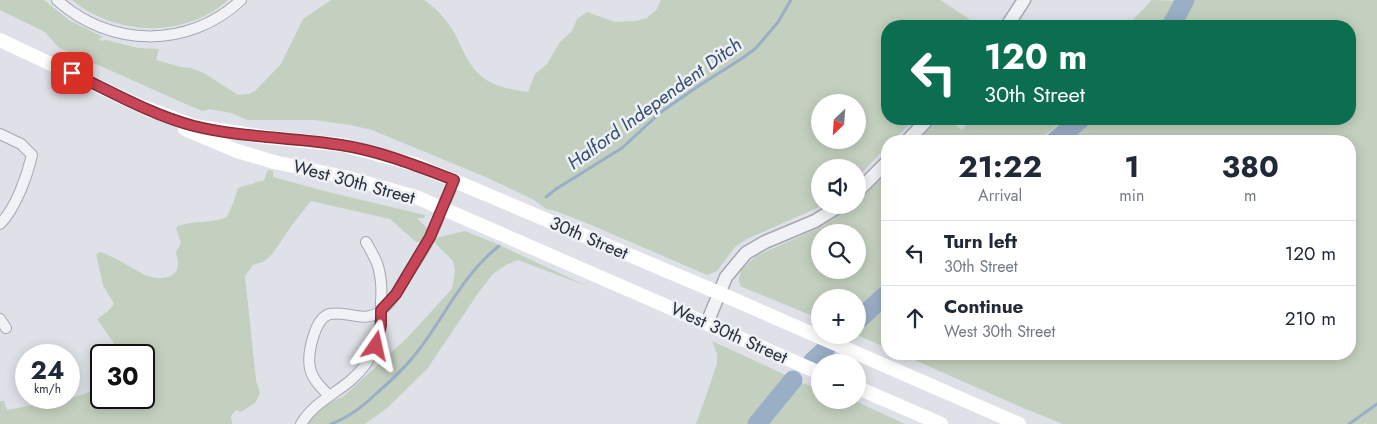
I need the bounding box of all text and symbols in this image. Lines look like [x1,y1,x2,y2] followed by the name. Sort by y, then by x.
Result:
[562,31,747,176] water label: Halford Independent Ditch
[984,32,1087,82] text: 120 m
[901,40,966,105] icon: left
[51,52,93,94] pin
[58,59,86,87] icon: arrive
[984,78,1085,110] text: 30th Street
[811,94,866,149] north arrow
[811,94,866,409] map controls
[958,145,1042,188] text: 21:22
[1124,145,1139,188] text: 1
[1222,145,1279,188] text: 380
[290,153,419,211] street label: West 30th Street
[811,159,866,214] button: sound
[978,184,1022,207] text: Arrival
[1119,184,1144,207] text: min
[1244,184,1256,207] text: m
[546,210,633,266] street label: 30th Street
[811,224,866,279] button: search
[944,228,1017,255] text: Turn left
[901,239,929,267] icon: left
[1285,240,1336,267] text: 120 m
[944,255,1018,278] text: 30th Street
[811,289,866,344] button: +
[944,293,1023,320] text: Continue
[666,296,792,371] street label: West 30th Street
[901,304,929,332] icon: ahead
[1285,305,1336,332] text: 210 m
[349,319,401,371] position arrow
[944,320,1055,343] text: West 30th Street
[90,344,155,409] speed limit sign: 30
[31,352,64,388] text: 24
[811,354,866,409] button: −
[34,380,61,398] text: km/h

